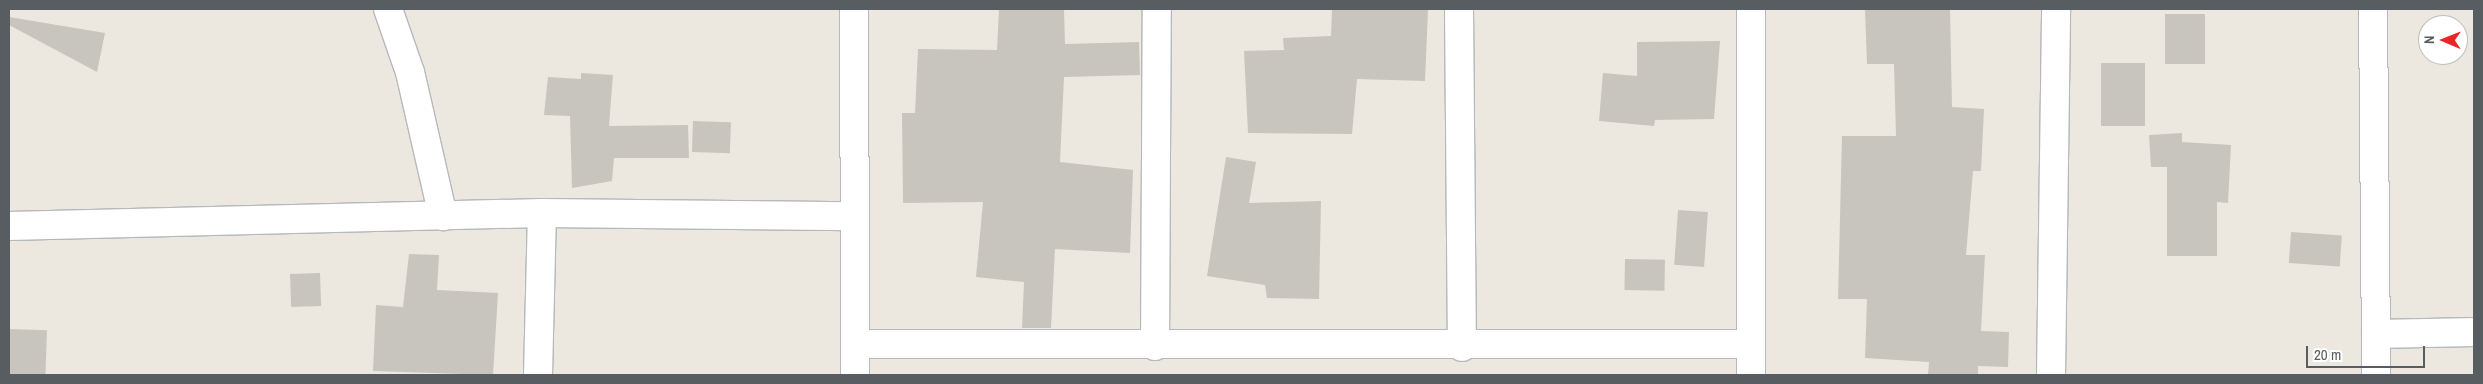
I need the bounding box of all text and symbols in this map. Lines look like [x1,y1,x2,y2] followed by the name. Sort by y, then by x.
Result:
[2418,15,2468,65] north arrow
[2420,35,2438,44] text: N
[2308,336,2427,368] scale bar
[2314,344,2341,365] text: 20 m

